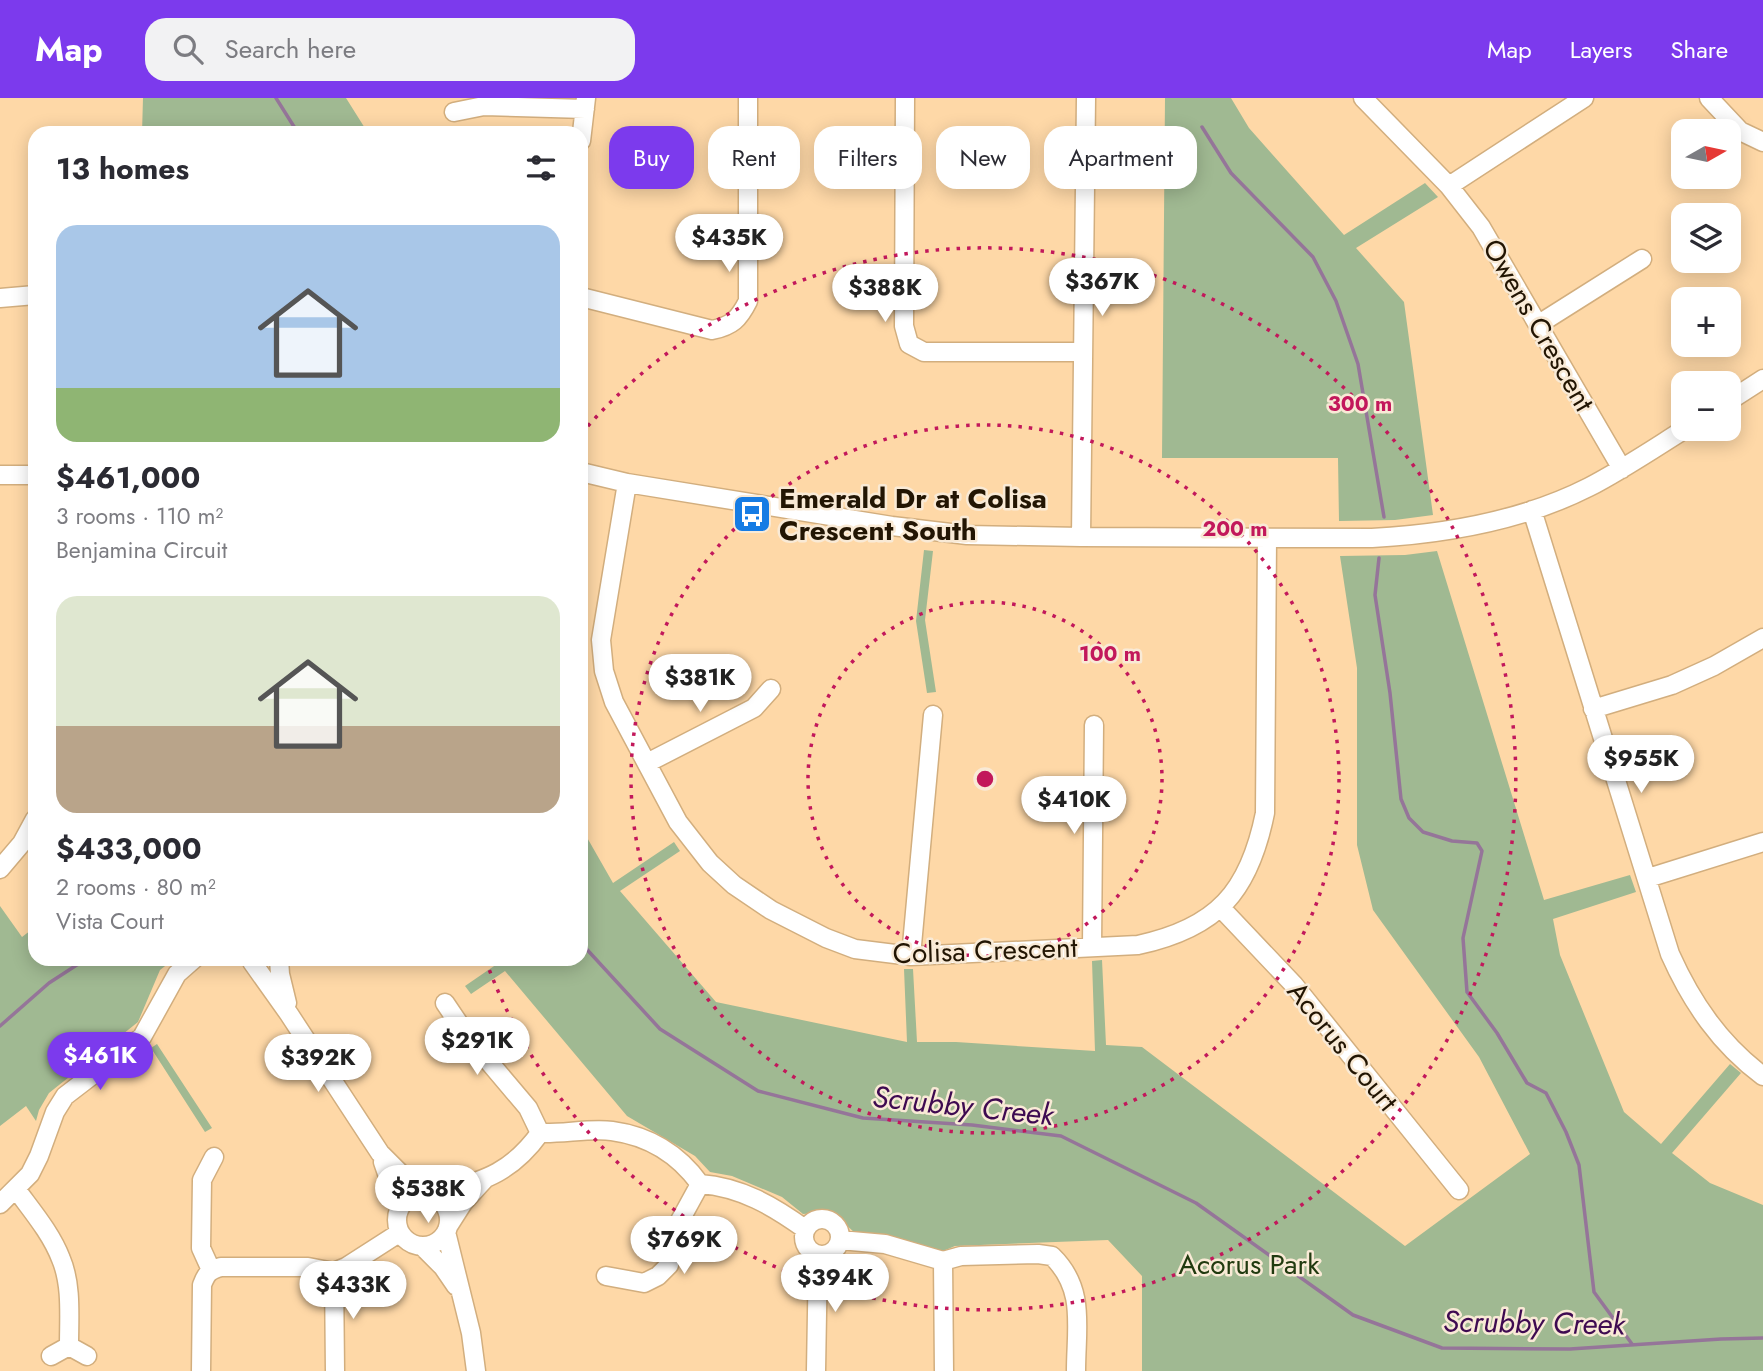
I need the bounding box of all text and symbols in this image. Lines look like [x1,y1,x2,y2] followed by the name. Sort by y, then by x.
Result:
[145,18,635,81] search box
[35,26,103,73] text: Map
[169,30,207,68] icon: search
[225,30,356,68] text: Search here
[1487,32,1532,67] text: Map
[1570,32,1632,67] text: Layers
[1670,32,1728,67] text: Share
[1671,119,1741,189] north arrow
[1671,119,1741,441] map controls
[609,126,694,189] chip: Buy
[708,126,800,189] chip: Rent
[814,126,922,189] chip: Filters
[936,126,1030,189] chip: New
[1044,126,1197,189] chip: Apartment
[56,147,189,190] text: 13 homes
[522,149,560,187] icon: filters
[1671,203,1741,273] button: layers
[680,214,778,274] pin: $435K
[691,220,767,254] text: $435K
[1472,231,1605,419] street label: Owens Crescent
[1053,258,1151,318] pin: $367K
[836,264,934,324] pin: $388K
[1065,264,1139,298] text: $367K
[245,270,371,396] icon: home
[848,270,922,304] text: $388K
[1671,287,1741,357] button: +
[1671,371,1741,441] button: −
[1328,389,1392,419] text: 300 m
[56,456,200,499] text: $461,000
[779,478,1047,551] place label: Emerald Dr at Colisa Crescent South
[731,493,773,535] bus stop icon: Emerald Dr at Colisa Crescent South
[56,499,223,533] text: 3 rooms · 110 m²
[1202,514,1268,544] text: 200 m
[56,533,227,567] text: Benjamina Circuit
[1079,639,1141,669] text: 100 m
[245,641,371,767] icon: home
[651,654,749,714] pin: $381K
[665,660,735,694] text: $381K
[1592,736,1690,795] pin: $955K
[1603,741,1679,775] text: $955K
[973,767,997,791] centre of rings
[1025,776,1123,836] pin: $410K
[1037,782,1111,816] text: $410K
[56,827,202,870] text: $433,000
[56,870,216,904] text: 2 rooms · 80 m²
[56,904,164,938] text: Vista Court
[892,927,1078,974] street label: Colisa Crescent
[1277,973,1408,1120] street label: Acorus Court
[428,1018,526,1077] pin: $291K
[441,1023,513,1057] text: $291K
[51,1032,149,1092] pin: $461K
[269,1034,367,1094] pin: $392K
[63,1038,137,1072] text: $461K
[280,1040,356,1074] text: $392K
[870,1075,1057,1137] water label: Scrubby Creek
[379,1166,477,1225] pin: $538K
[391,1171,465,1205] text: $538K
[635,1216,733,1276] pin: $769K
[646,1222,722,1256] text: $769K
[1178,1244,1320,1285] park label: Acorus Park
[786,1254,884,1314] pin: $394K
[797,1260,873,1294] text: $394K
[304,1262,402,1321] pin: $433K
[315,1267,391,1301] text: $433K
[1443,1299,1627,1346] water label: Scrubby Creek

